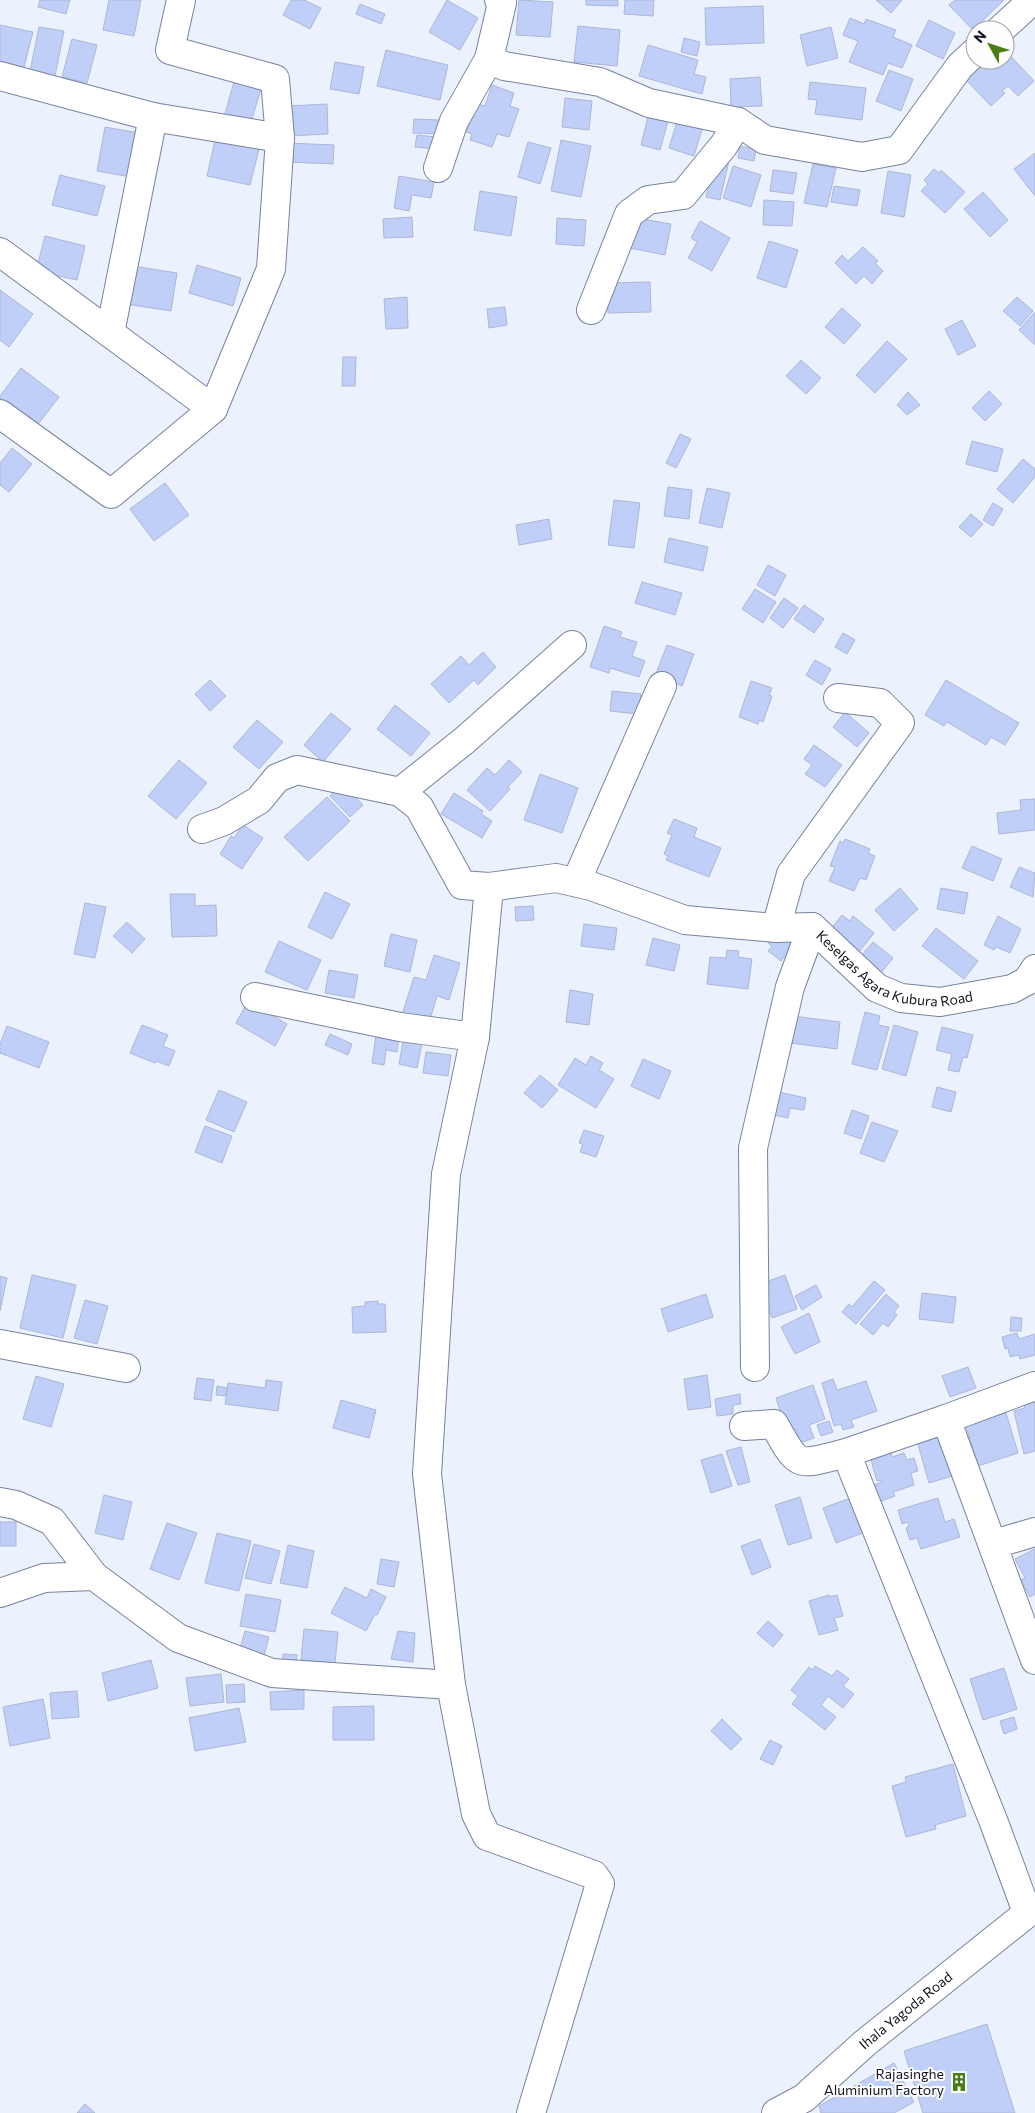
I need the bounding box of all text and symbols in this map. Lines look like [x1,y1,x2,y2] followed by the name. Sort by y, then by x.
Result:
[965,20,1015,70] north arrow
[970,27,990,46] text: N
[813,927,974,1010] street label: Keselgas Agara Kubura Road
[855,1968,955,2052] street label: Ihala Yagoda Road
[824,2065,944,2098] place label: Rajasinghe Aluminium Factory
[948,2071,970,2093] building icon: Rajasinghe Aluminium Factory

